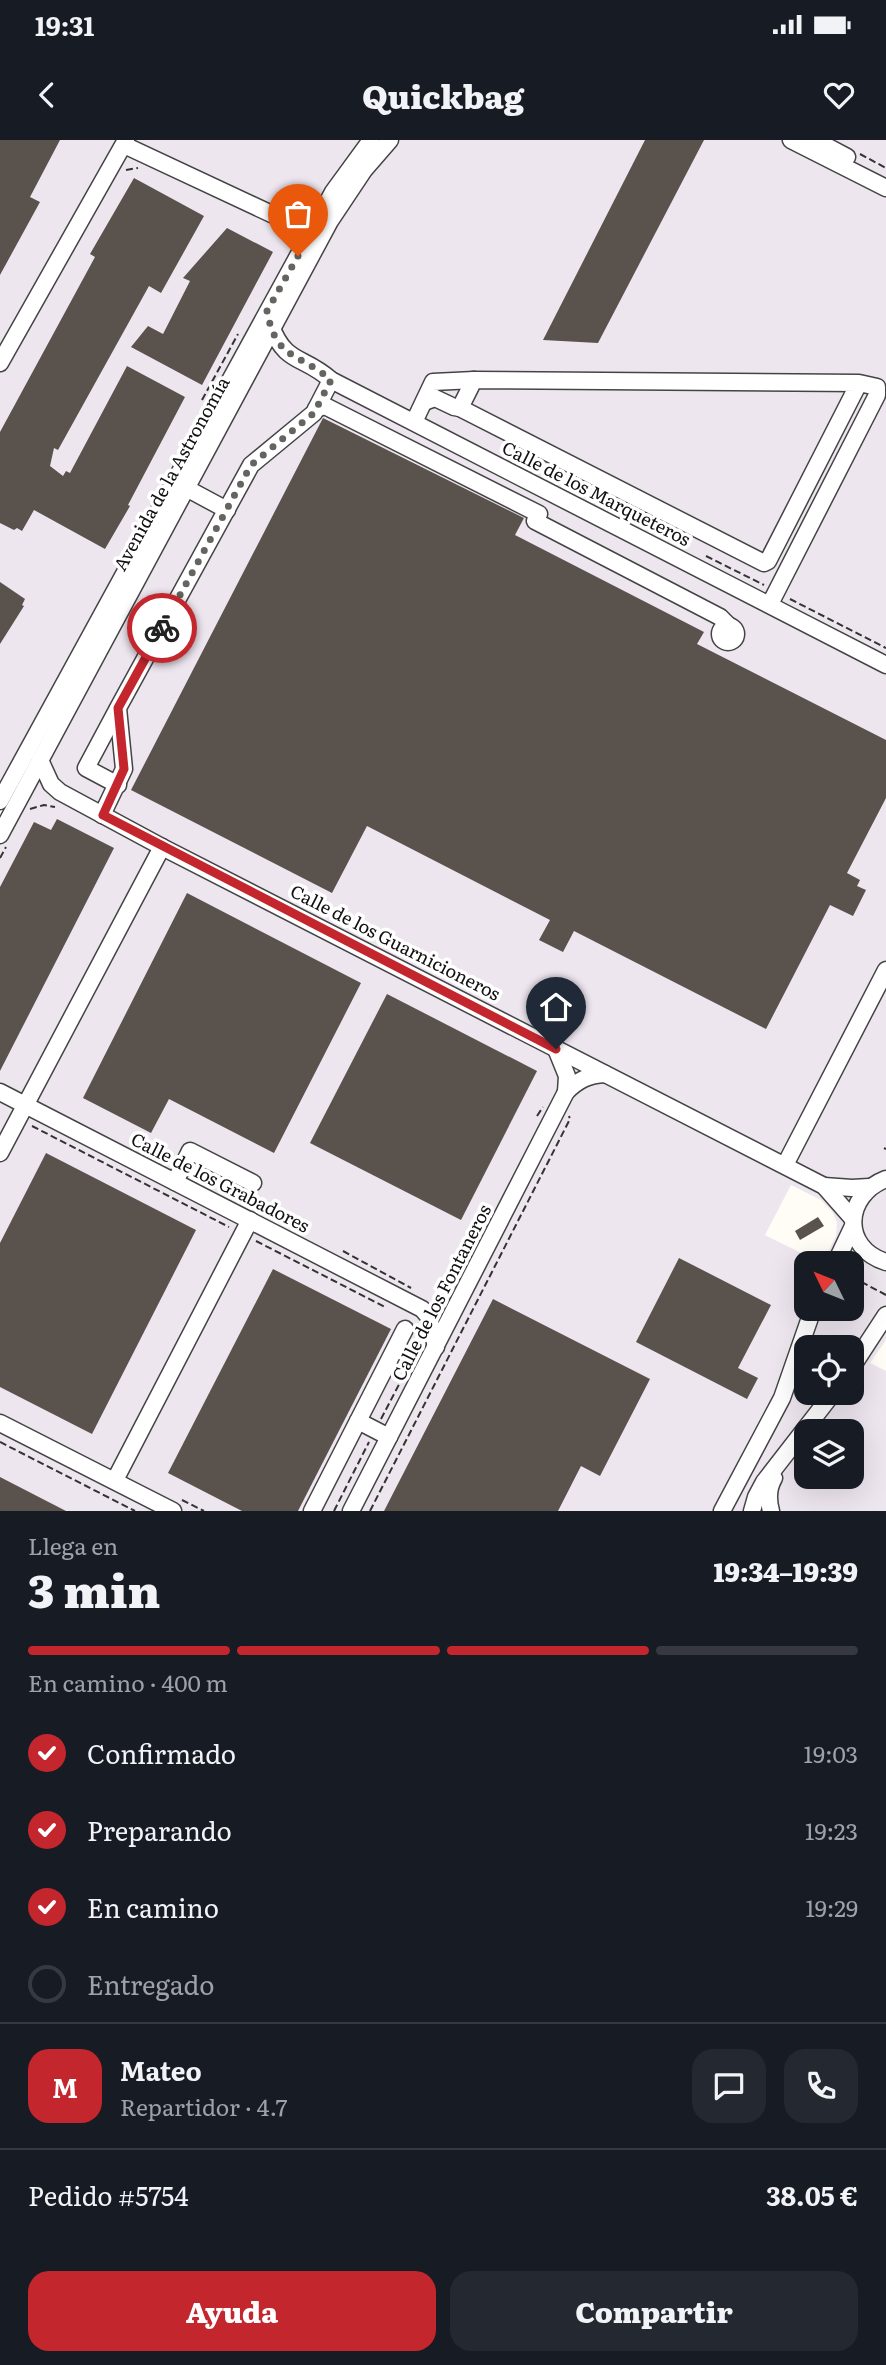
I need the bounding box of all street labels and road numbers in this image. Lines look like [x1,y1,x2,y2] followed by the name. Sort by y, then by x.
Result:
[106,371,236,575] street label: Avenida de la Astronomía
[498,433,696,552] street label: Calle de los Marqueteros
[286,877,505,1006] street label: Calle de los Guarnicioneros
[127,1125,315,1238] street label: Calle de los Grabadores
[384,1199,497,1385] street label: Calle de los Fontaneros

